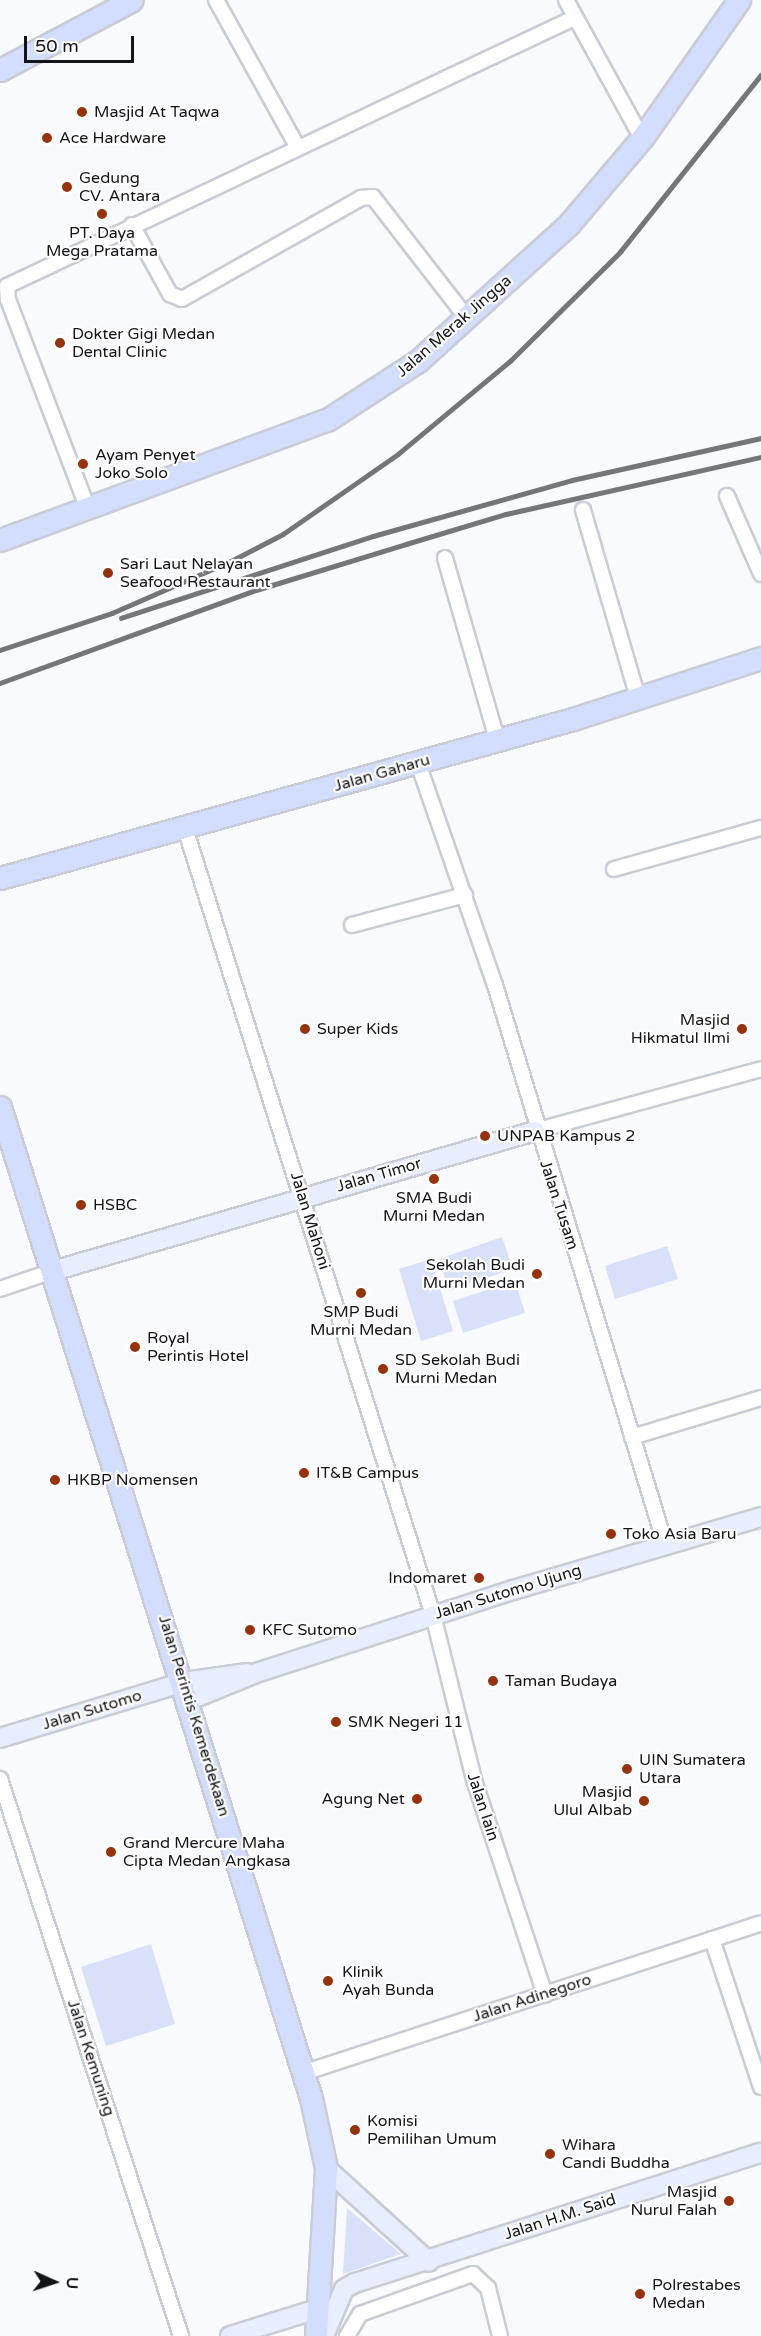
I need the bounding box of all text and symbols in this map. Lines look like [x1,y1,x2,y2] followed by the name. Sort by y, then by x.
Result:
[27,24,136,62] scale bar
[35,35,79,57] text: 50 m
[94,102,219,122] place label: Masjid At Taqwa
[75,105,89,119] marker: Masjid At Taqwa
[59,128,166,148] place label: Ace Hardware
[40,131,54,145] marker: Ace Hardware
[79,168,160,206] place label: Gedung CV. Antara
[60,180,74,194] marker: Gedung CV. Antara
[95,207,109,221] marker: PT. Daya Mega Pratama
[46,223,158,261] place label: PT. Daya Mega Pratama
[393,271,515,381] street label: Jalan Merak Jingga
[72,324,215,362] place label: Dokter Gigi Medan Dental Clinic
[53,336,67,350] marker: Dokter Gigi Medan Dental Clinic
[95,445,196,483] place label: Ayam Penyet Joko Solo
[76,457,90,471] marker: Ayam Penyet Joko Solo
[120,554,271,592] place label: Sari Laut Nelayan Seafood Restaurant
[101,566,115,580] marker: Sari Laut Nelayan Seafood Restaurant
[332,750,432,796] street label: Jalan Gaharu
[631,1010,730,1048] place label: Masjid Hikmatul Ilmi
[317,1019,398,1039] place label: Super Kids
[298,1022,312,1036] marker: Super Kids
[735,1022,749,1036] marker: Masjid Hikmatul Ilmi
[497,1126,635,1146] place label: UNPAB Kampus 2
[478,1129,492,1143] marker: UNPAB Kampus 2
[334,1154,424,1196] street label: Jalan Timor
[535,1158,583,1252] street label: Jalan Tusam
[286,1170,334,1272] street label: Jalan Mahoni
[427,1172,441,1186] marker: SMA Budi Murni Medan
[383,1188,485,1226] place label: SMA Budi Murni Medan
[93,1195,137,1215] place label: HSBC
[74,1198,88,1212] marker: HSBC
[423,1255,525,1293] place label: Sekolah Budi Murni Medan
[530,1267,544,1281] marker: Sekolah Budi Murni Medan
[354,1286,368,1300] marker: SMP Budi Murni Medan
[310,1302,412,1340] place label: SMP Budi Murni Medan
[147,1328,249,1366] place label: Royal Perintis Hotel
[128,1340,142,1354] marker: Royal Perintis Hotel
[395,1350,520,1388] place label: SD Sekolah Budi Murni Medan
[376,1362,390,1376] marker: SD Sekolah Budi Murni Medan
[316,1463,419,1483] place label: IT&B Campus
[297,1466,311,1480] marker: IT&B Campus
[67,1470,198,1490] place label: HKBP Nomensen
[48,1473,62,1487] marker: HKBP Nomensen
[623,1524,737,1544] place label: Toko Asia Baru
[604,1527,618,1541] marker: Toko Asia Baru
[432,1561,584,1623] street label: Jalan Sutomo Ujung
[388,1568,467,1588] place label: Indomaret
[472,1571,486,1585] marker: Indomaret
[154,1613,234,1819] street label: Jalan Perintis Kemerdekaan
[262,1620,357,1640] place label: KFC Sutomo
[243,1623,257,1637] marker: KFC Sutomo
[505,1671,617,1691] place label: Taman Budaya
[486,1674,500,1688] marker: Taman Budaya
[40,1686,144,1734] street label: Jalan Sutomo
[348,1712,463,1732] place label: SMK Negeri 11
[329,1715,343,1729] marker: SMK Negeri 11
[639,1750,746,1788] place label: UIN Sumatera Utara
[620,1762,634,1776] marker: UIN Sumatera Utara
[463,1770,503,1844] street label: Jalan Iain
[553,1782,632,1820] place label: Masjid Ulul Albab
[322,1789,405,1809] place label: Agung Net
[410,1792,424,1806] marker: Agung Net
[637,1794,651,1808] marker: Masjid Ulul Albab
[123,1833,291,1871] place label: Grand Mercure Maha Cipta Medan Angkasa
[104,1845,118,1859] marker: Grand Mercure Maha Cipta Medan Angkasa
[342,1962,434,2000] place label: Klinik Ayah Bunda
[470,1970,594,2026] street label: Jalan Adinegoro
[319,1972,337,1990] marker: Klinik Ayah Bunda
[63,1997,119,2119] street label: Jalan Kemuning
[367,2111,497,2149] place label: Komisi Pemilihan Umum
[348,2123,362,2137] marker: Komisi Pemilihan Umum
[562,2135,670,2173] place label: Wihara Candi Buddha
[543,2147,557,2161] marker: Wihara Candi Buddha
[630,2182,717,2220] place label: Masjid Nurul Falah
[502,2190,618,2244] street label: Jalan H.M. Said
[722,2194,736,2208] marker: Masjid Nurul Falah
[24,2252,84,2312] north arrow
[652,2275,741,2313] place label: Polrestabes Medan
[62,2276,82,2290] text: U
[633,2287,647,2301] marker: Polrestabes Medan

